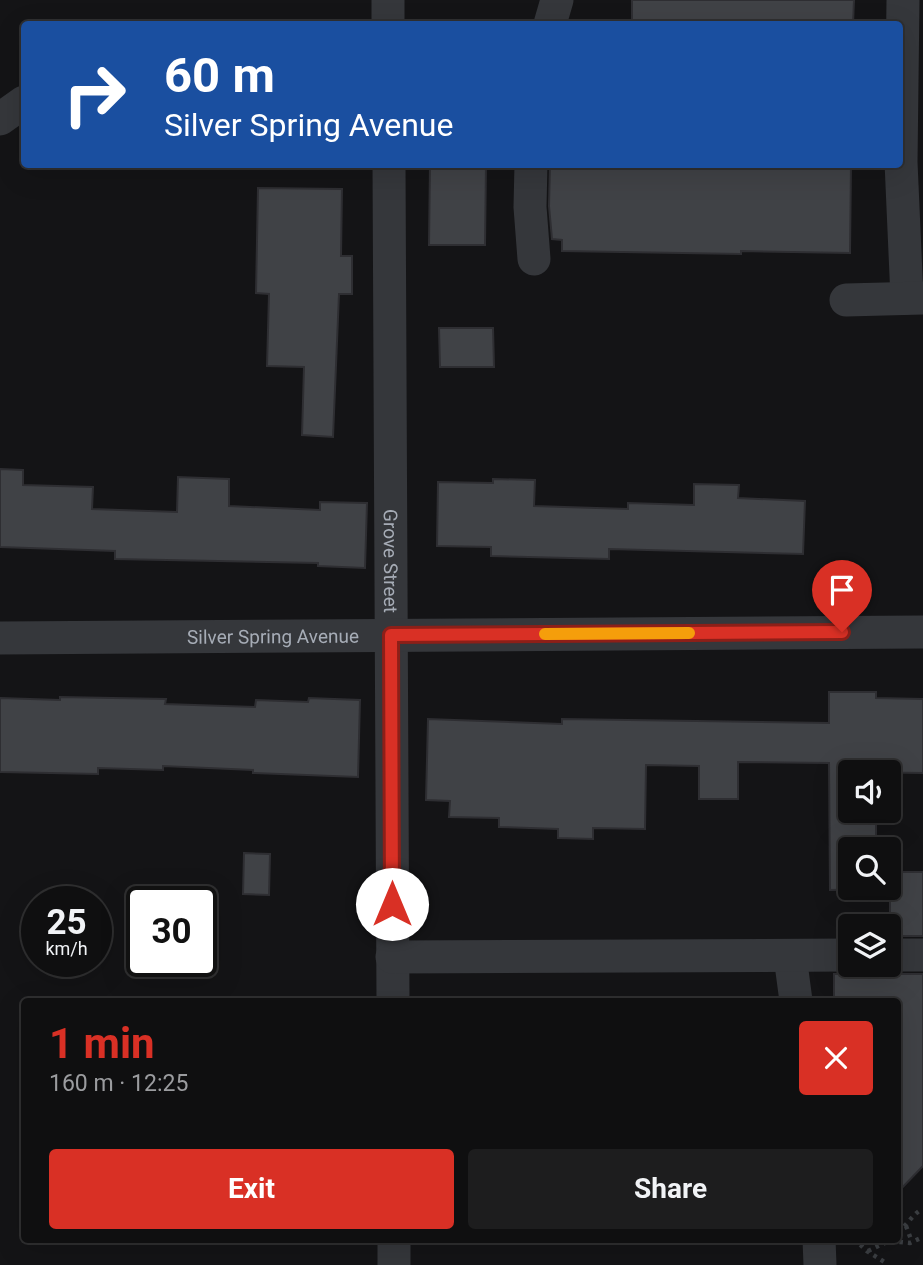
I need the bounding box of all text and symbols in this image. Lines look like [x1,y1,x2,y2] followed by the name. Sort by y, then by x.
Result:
[164,47,275,104] text: 60 m
[49,49,140,140] icon: right
[164,106,453,144] text: Silver Spring Avenue
[379,509,402,613] street label: Grove Street
[812,560,872,632] pin
[823,571,861,609] icon: arrive
[187,625,359,649] street label: Silver Spring Avenue
[838,760,901,977] map controls
[838,760,901,823] button: sound
[838,837,901,900] button: search
[355,867,429,941] position arrow
[126,886,217,977] speed limit sign: 30
[46,902,87,943] text: 25
[838,914,901,977] button: layers
[45,938,88,959] text: km/h
[49,1019,155,1068] text: 1 min
[799,1021,873,1095] button: close
[49,1070,188,1097] text: 160 m · 12:25
[49,1149,454,1229] button: Exit
[468,1149,873,1229] button: Share

